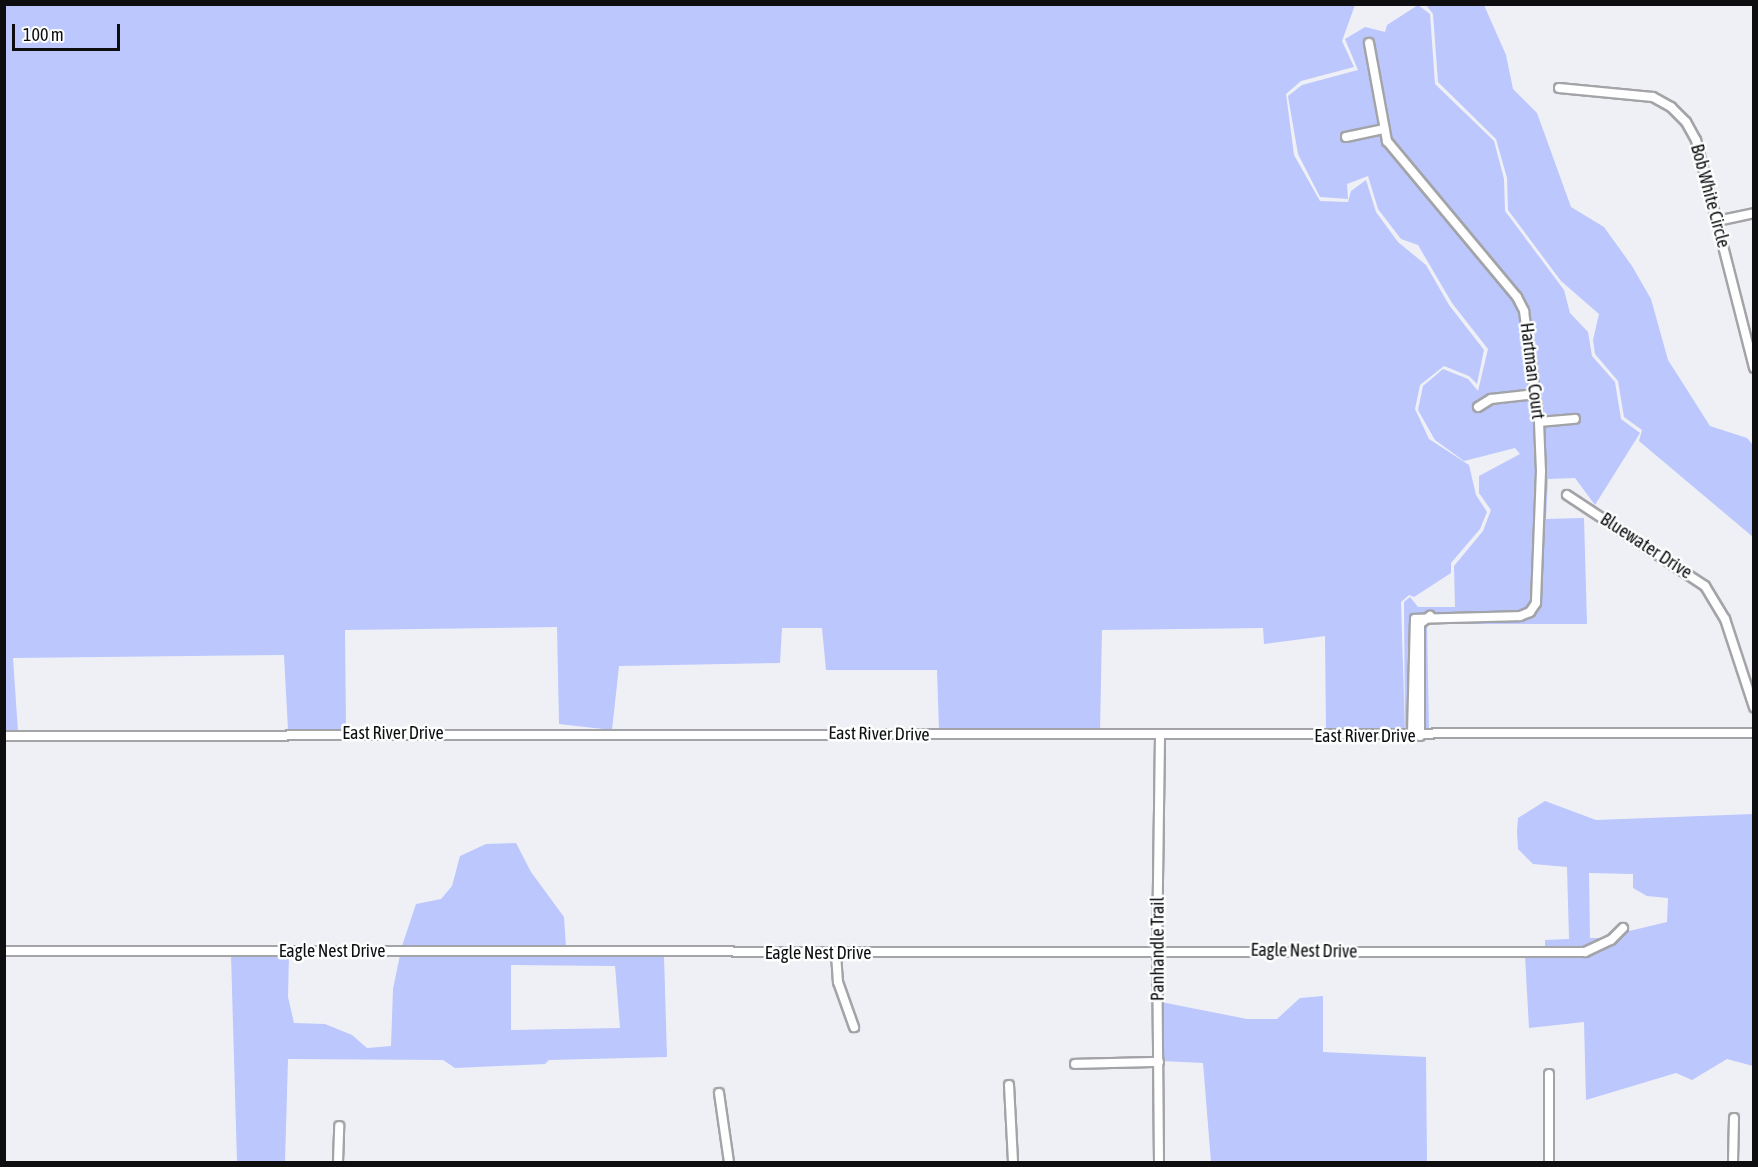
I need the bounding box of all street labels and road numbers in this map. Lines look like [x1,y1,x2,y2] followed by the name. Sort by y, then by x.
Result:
[1686,142,1734,250] street label: Bob White Circle
[1515,321,1549,421] street label: Hartman Court
[1596,508,1696,584] street label: Bluewater Drive
[342,722,444,744] street label: East River Drive
[828,722,930,746] street label: East River Drive
[1314,725,1416,747] street label: East River Drive
[1147,897,1169,1001] street label: Panhandle Trail
[1250,939,1358,963] street label: Eagle Nest Drive
[279,940,385,962] street label: Eagle Nest Drive
[765,942,871,964] street label: Eagle Nest Drive

